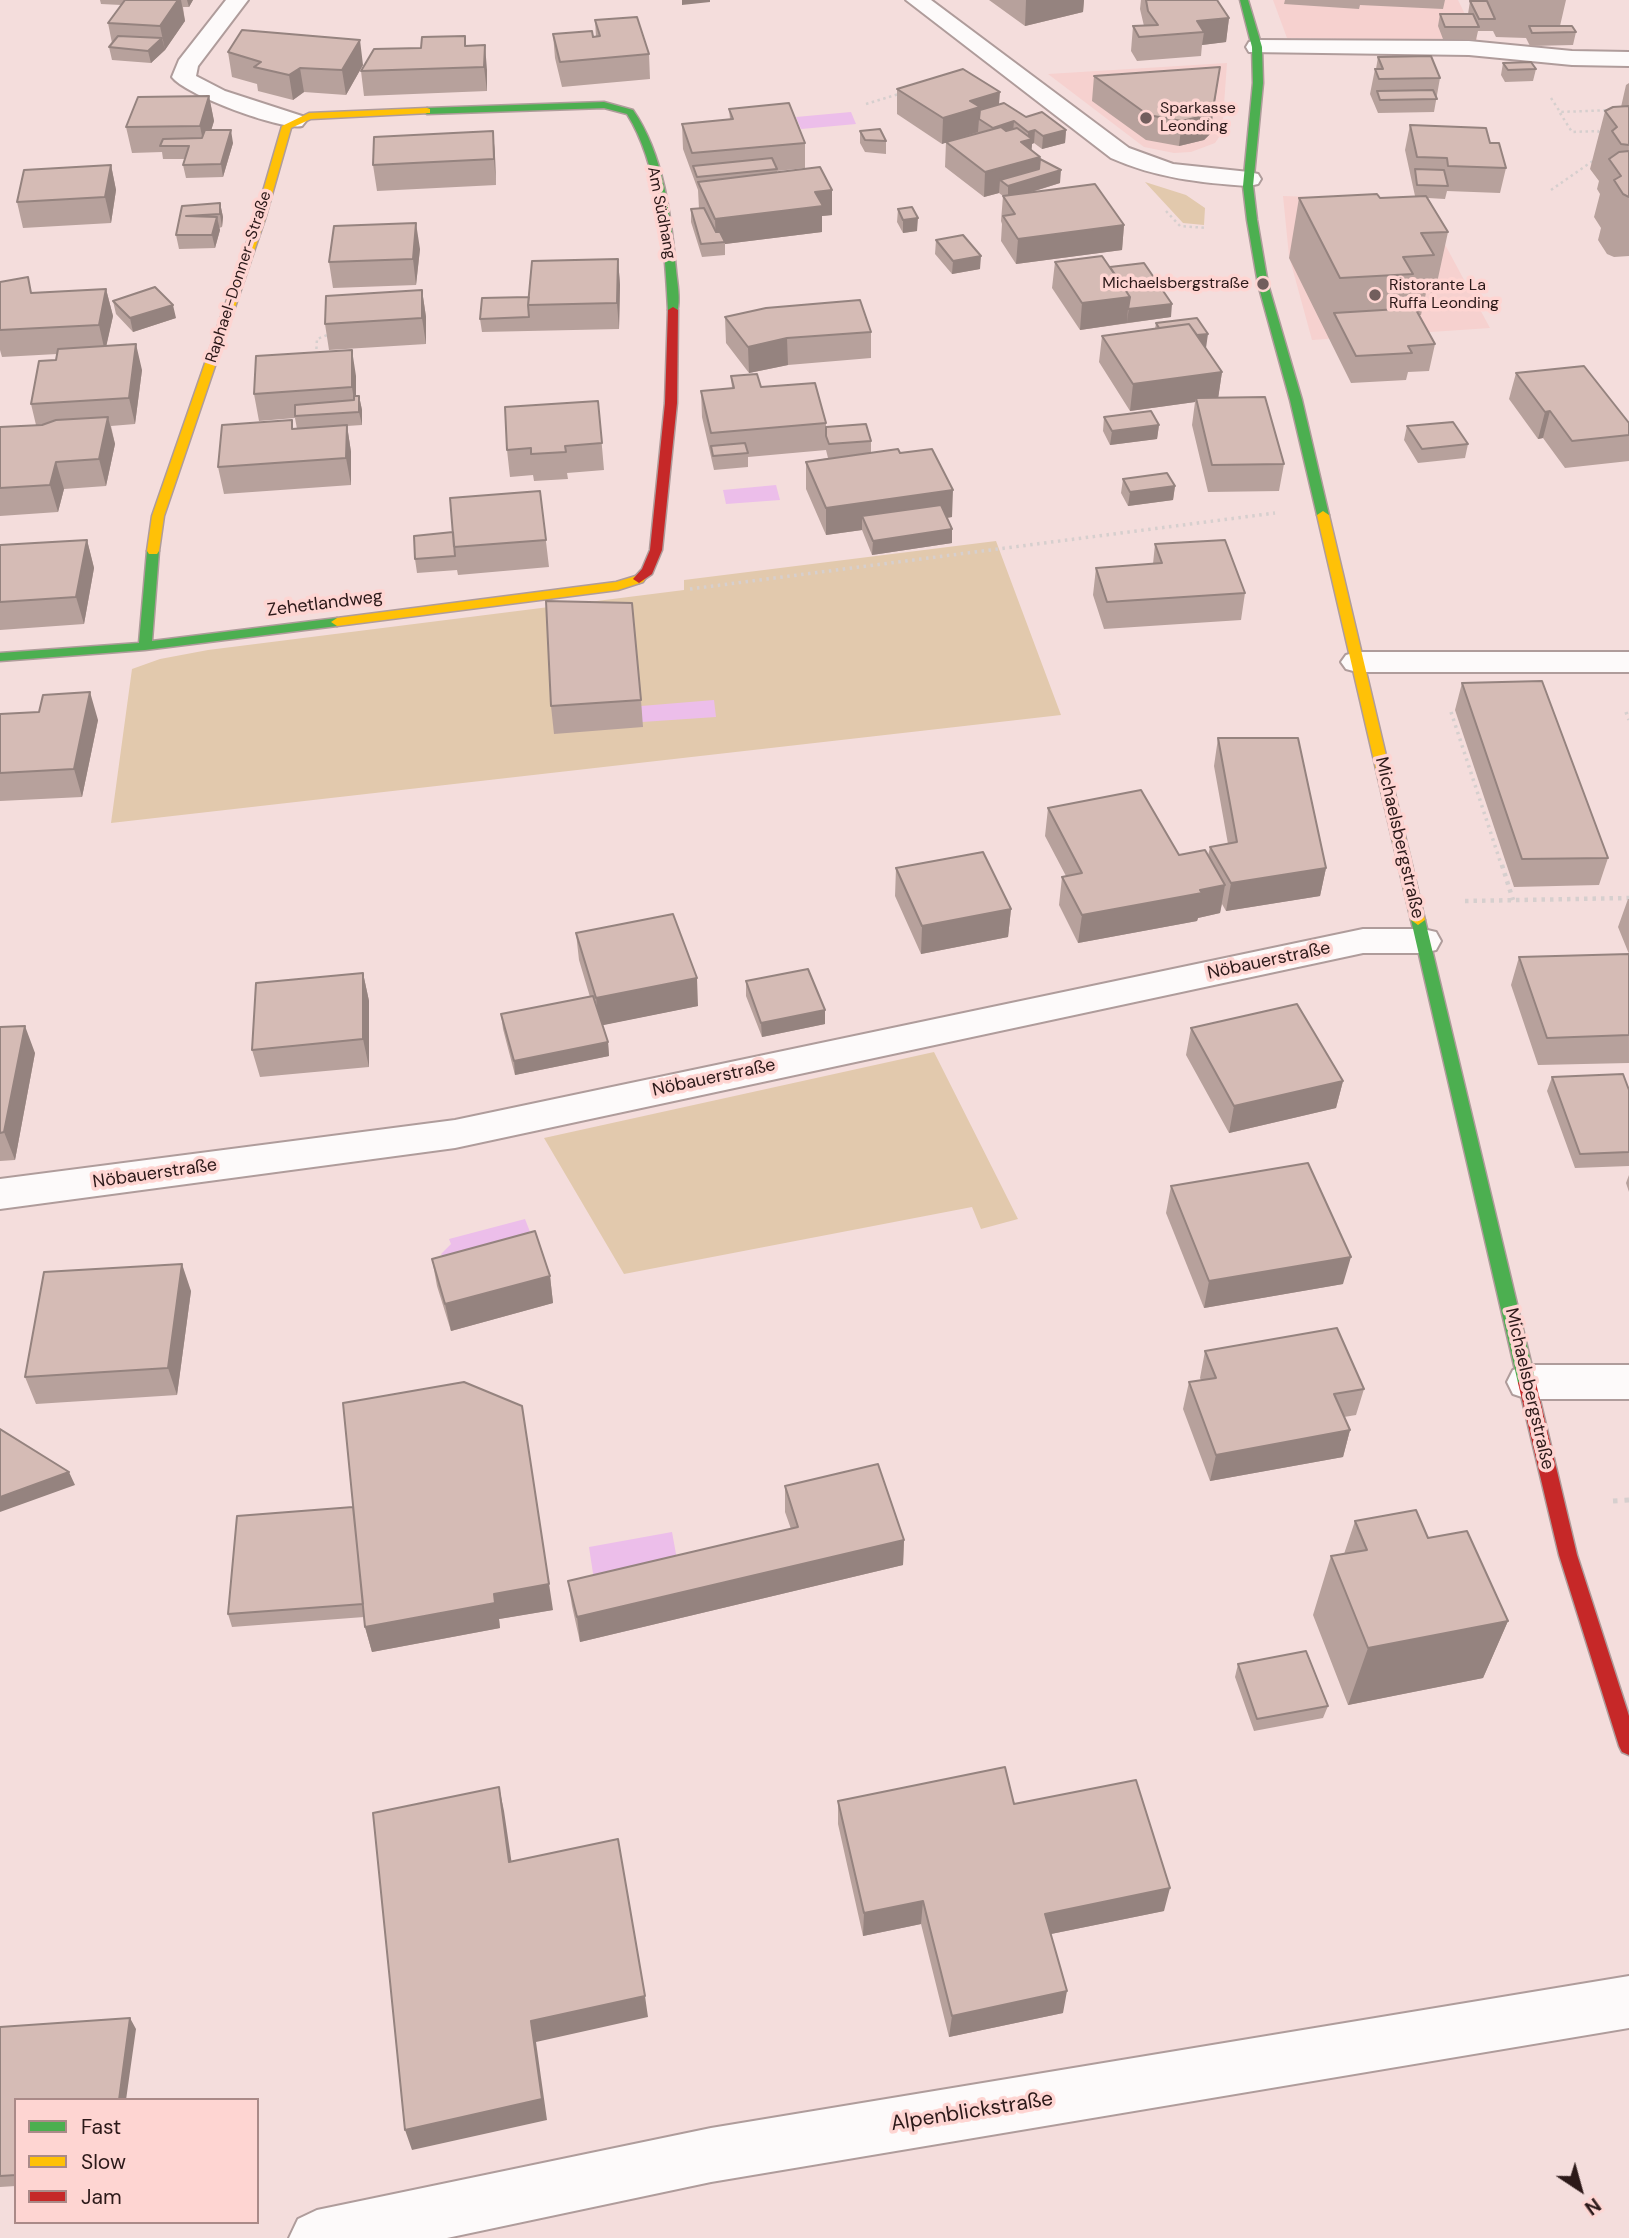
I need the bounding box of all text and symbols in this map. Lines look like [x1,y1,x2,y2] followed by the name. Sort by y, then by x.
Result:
[1160,99,1236,137] place label: Sparkasse Leonding
[1138,110,1154,126] marker: Sparkasse Leonding
[643,165,679,261] street label: Am Südhang
[202,189,276,365] street label: Raphael-Donner-Straße
[1102,274,1249,294] place label: Michaelsbergstraße
[1255,276,1271,292] marker: Michaelsbergstraße
[1389,276,1499,314] place label: Ristorante La Ruffa Leonding
[1367,287,1383,303] marker: Ristorante La Ruffa Leonding
[266,586,384,622] street label: Zehetlandweg
[1370,755,1428,921] street label: Michaelsbergstraße
[1205,937,1333,985] street label: Nöbauerstraße
[650,1054,778,1102] street label: Nöbauerstraße
[91,1155,219,1193] street label: Nöbauerstraße
[1500,1306,1558,1472] street label: Michaelsbergstraße
[889,2087,1055,2137] street label: Alpenblickstraße
[14,2098,259,2224] legend
[81,2113,121,2141] text: Fast
[81,2148,126,2176] text: Slow
[1545,2154,1615,2224] north arrow
[81,2183,122,2211] text: Jam
[1580,2192,1606,2221] text: N

